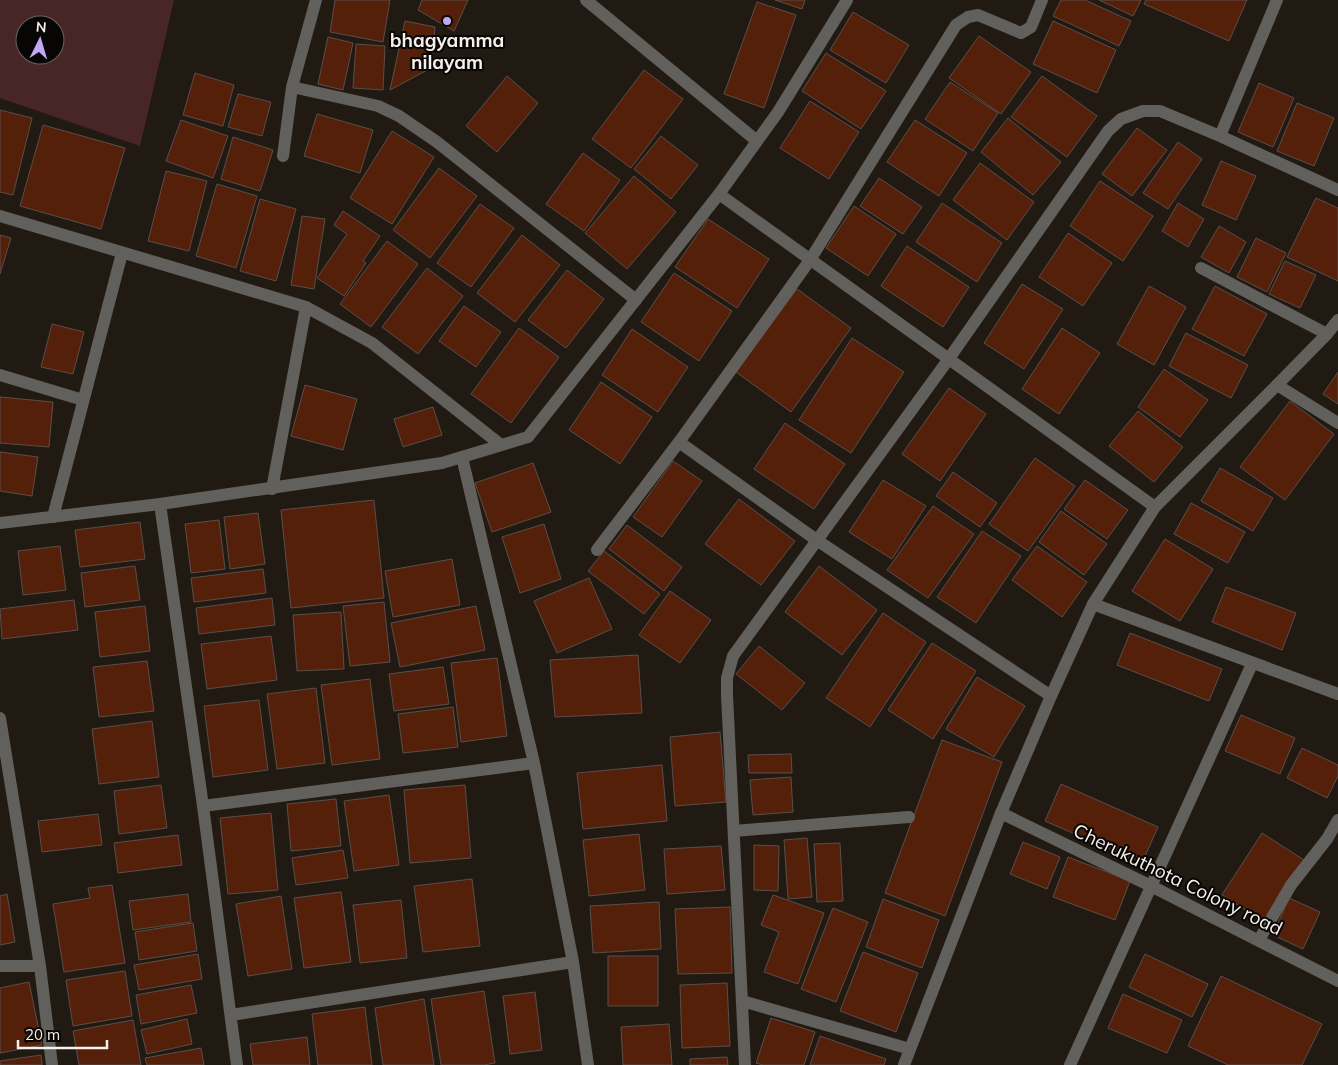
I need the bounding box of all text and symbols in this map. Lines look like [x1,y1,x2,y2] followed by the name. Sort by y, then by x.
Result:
[15,15,65,65] north arrow
[441,15,453,27] marker: bhagyamma nilayam
[35,18,47,36] text: N
[390,28,504,74] place label: bhagyamma nilayam
[1070,818,1286,940] street label: Cherukuthota Colony road
[18,1018,106,1050] scale bar
[25,1025,60,1044] text: 20 m

